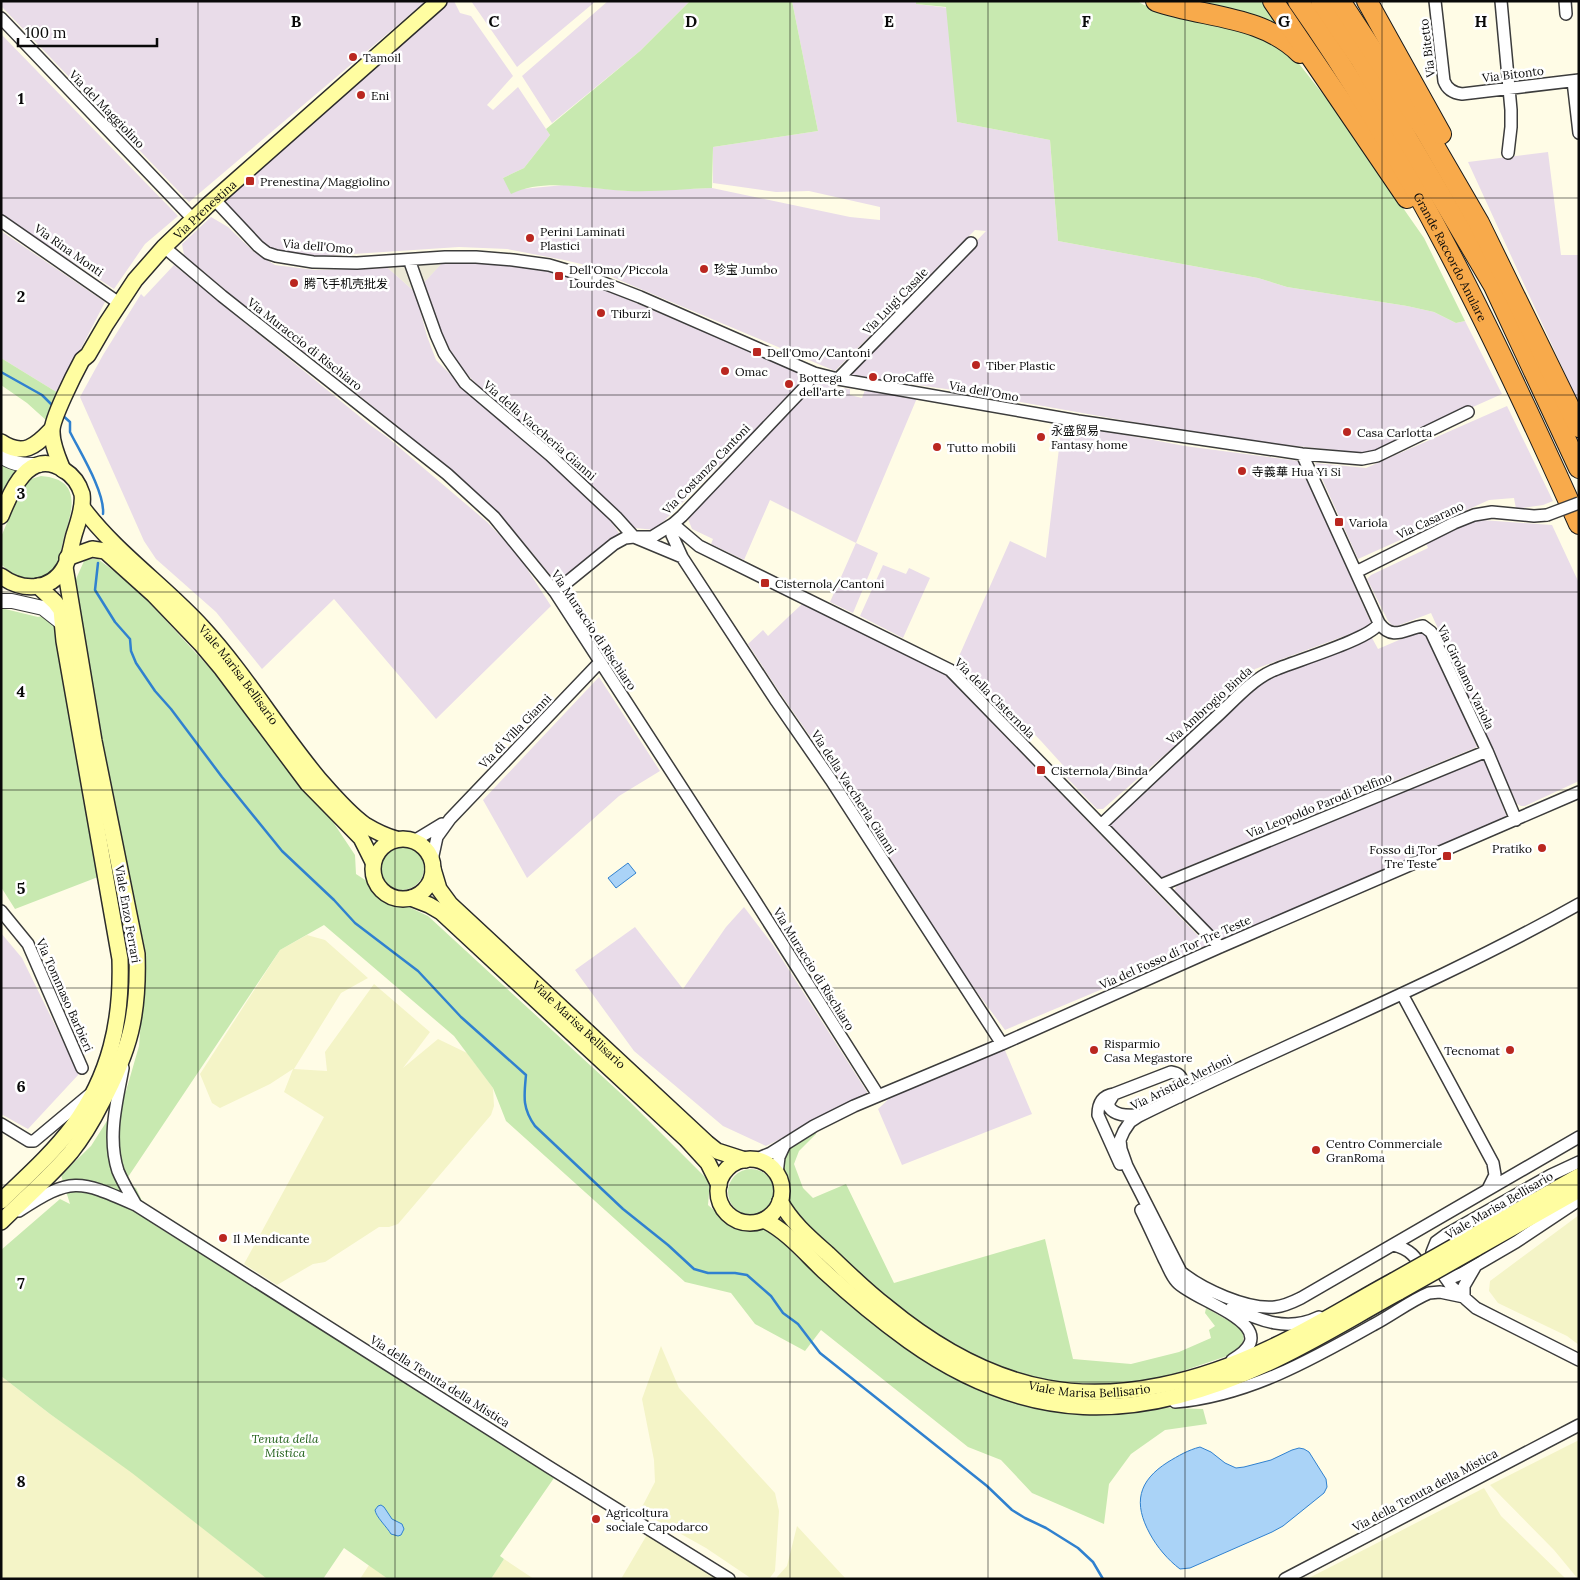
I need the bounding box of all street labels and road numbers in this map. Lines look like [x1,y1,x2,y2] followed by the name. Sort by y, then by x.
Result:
[1416,18,1438,79] street label: Via Bitetto
[1480,63,1545,85] street label: Via Bitonto
[65,66,148,151] street label: Via del Maggiolino
[169,176,239,242] street label: Via Prenestina
[1411,189,1491,324] street label: Grande Raccordo Anulare
[31,220,107,279] street label: Via Rina Monti
[281,235,354,257] street label: Via dell'Omo
[859,264,931,338] street label: Via Luigi Casale
[244,294,365,393] street label: Via Muraccio di Rischiaro
[480,376,600,483] street label: Via della Vaccheria Gianni
[947,377,1020,404] street label: Via dell'Omo
[658,421,753,518] street label: Via Costanzo Cantoni
[1393,498,1466,543] street label: Via Casarano
[548,566,640,693] street label: Via Muraccio di Rischiaro
[195,620,282,727] street label: Viale Marisa Bellisario
[1434,622,1498,732] street label: Via Girolamo Variola
[951,654,1038,741] street label: Via della Cisternola
[1163,663,1255,748] street label: Via Ambrogio Binda
[475,691,554,772] street label: Via di Villa Gianni
[808,726,900,857] street label: Via della Vaccheria Gianni
[1243,769,1394,841] street label: Via Leopoldo Parodi Delfino
[112,863,144,964] street label: Viale Enzo Ferrari
[770,904,858,1033] street label: Via Muraccio di Rischiaro
[1096,912,1253,993] street label: Via del Fosso di Tor Tre Teste
[33,935,97,1054] street label: Via Tommaso Barbieri
[529,976,629,1071] street label: Viale Marisa Bellisario
[1127,1051,1234,1113] street label: Via Aristide Merloni
[1442,1168,1556,1243] street label: Viale Marisa Bellisario
[366,1331,513,1430] street label: Via della Tenuta della Mistica
[1026,1377,1151,1400] street label: Viale Marisa Bellisario
[1349,1445,1500,1535] street label: Via della Tenuta della Mistica

